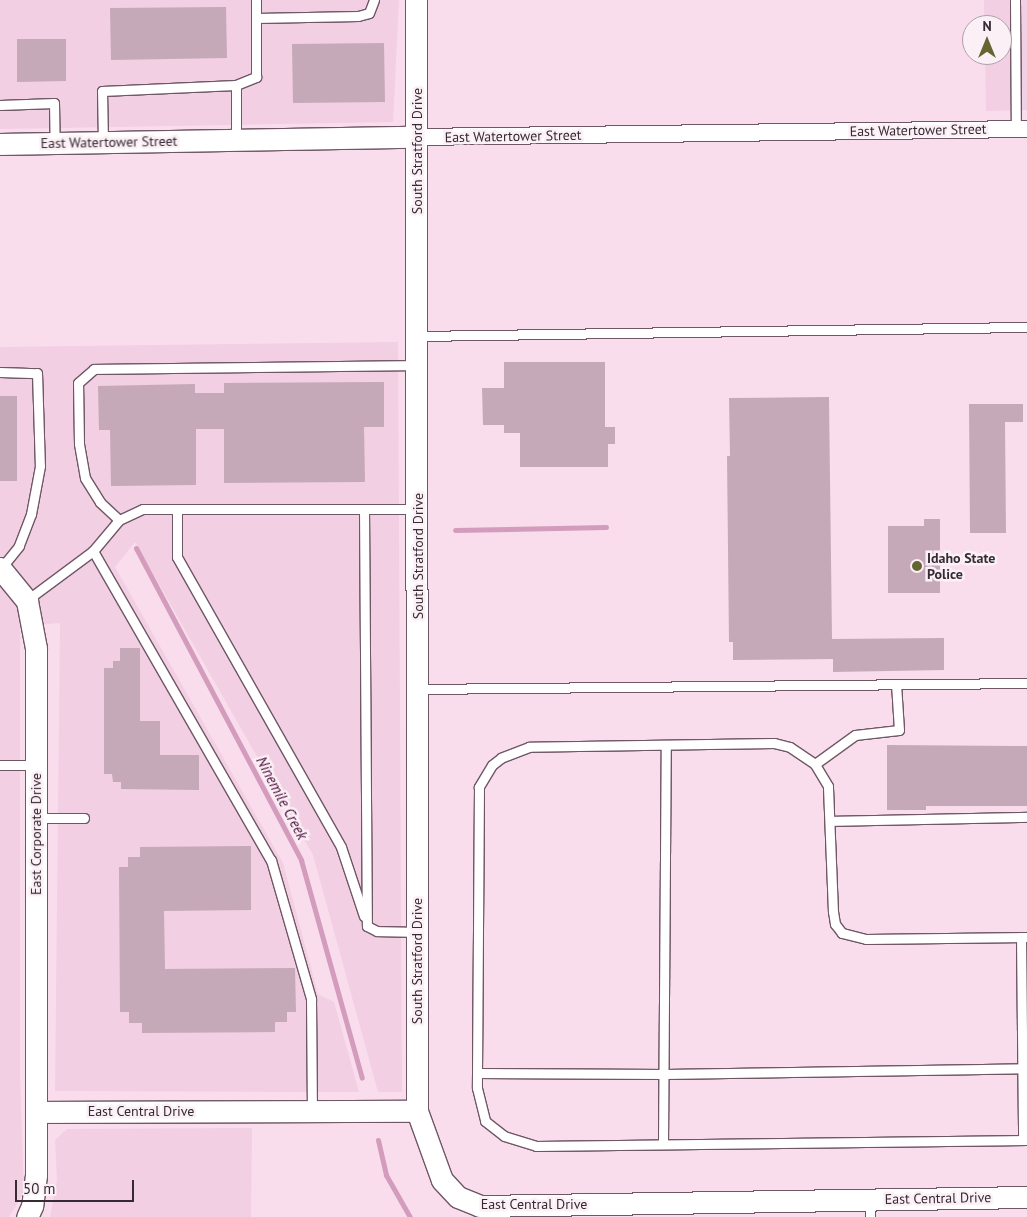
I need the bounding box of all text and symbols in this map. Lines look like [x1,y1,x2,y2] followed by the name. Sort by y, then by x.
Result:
[962,15,1012,65] north arrow
[982,17,992,35] text: N
[409,88,425,214] street label: South Stratford Drive
[849,120,987,140] street label: East Watertower Street
[444,126,582,146] street label: East Watertower Street
[40,132,178,152] street label: East Watertower Street
[410,493,426,619] street label: South Stratford Drive
[927,550,995,582] place label: Idaho State Police
[911,560,923,572] marker: Idaho State Police
[252,753,312,843] water label: Ninemile Creek
[28,773,44,895] street label: East Corporate Drive
[409,898,425,1024] street label: South Stratford Drive
[88,1103,194,1119] street label: East Central Drive
[18,1170,136,1202] scale bar
[23,1179,56,1198] text: 50 m
[884,1189,992,1207] street label: East Central Drive
[481,1196,587,1212] street label: East Central Drive

